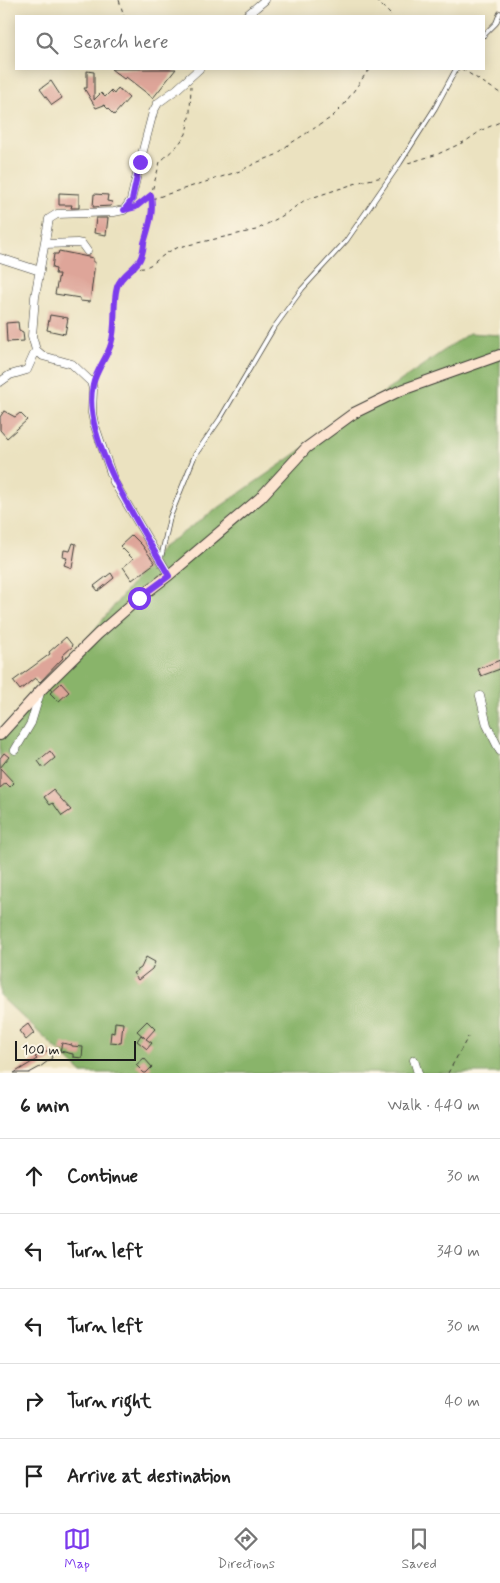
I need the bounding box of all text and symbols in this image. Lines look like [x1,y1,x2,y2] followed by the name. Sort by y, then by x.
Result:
[15,15,485,70] search box
[33,29,61,57] icon: search
[73,30,169,55] text: Search here
[129,151,152,174] route end
[128,587,151,610] route start
[15,1038,136,1061] scale bar
[22,1041,60,1059] text: 100 m
[20,1092,70,1120] text: 6 min
[387,1095,480,1116] text: Walk · 440 m
[20,1162,48,1190] icon: ahead
[67,1164,138,1189] text: Continue
[447,1166,480,1187] text: 30 m
[20,1237,48,1265] icon: left
[67,1239,143,1264] text: Turn left
[436,1241,480,1262] text: 340 m
[20,1312,48,1340] icon: left
[67,1314,143,1339] text: Turn left
[447,1316,480,1337] text: 30 m
[20,1387,48,1415] icon: right
[67,1389,151,1414] text: Turn right
[444,1391,480,1412] text: 40 m
[20,1462,48,1490] icon: arrive
[67,1464,231,1489] text: Arrive at destination
[63,1525,91,1573] tab: Map
[218,1525,275,1573] tab: Directions
[401,1525,437,1573] tab: Saved

